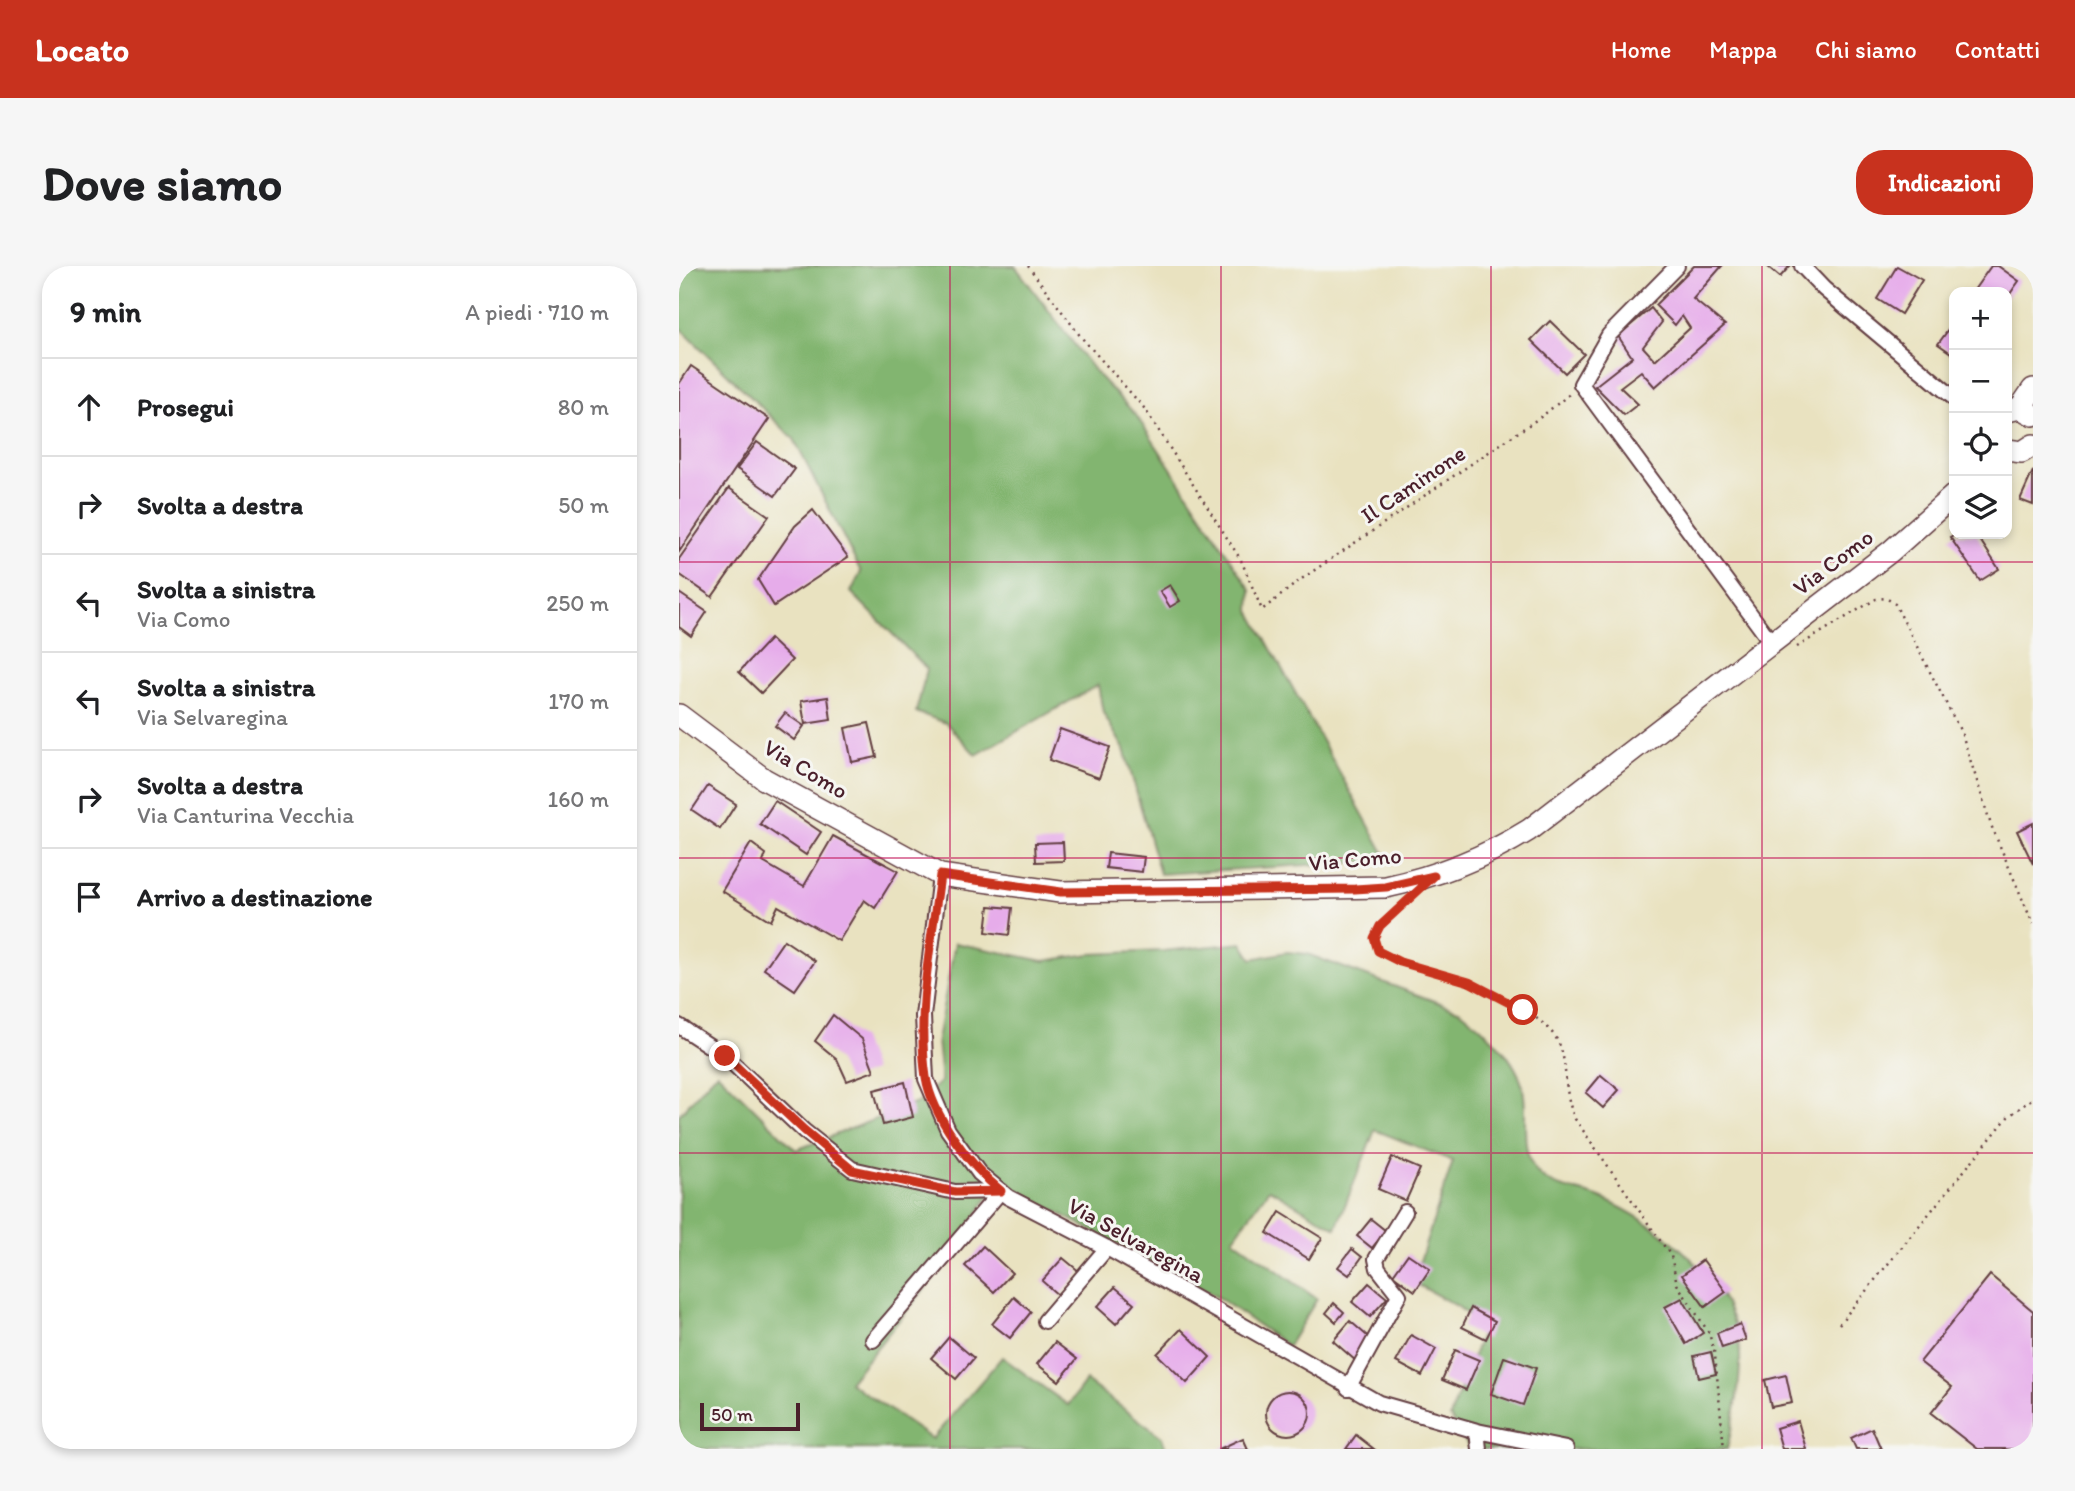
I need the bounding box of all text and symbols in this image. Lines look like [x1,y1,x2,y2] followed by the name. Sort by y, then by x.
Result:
[35,30,129,69] text: Locato
[1611,35,1671,64] text: Home
[1709,35,1777,64] text: Mappa
[1815,35,1917,64] text: Chi siamo
[1955,35,2040,64] text: Contatti
[1856,150,2033,215] button: Indicazioni
[42,153,282,212] text: Dove siamo
[1949,287,2012,539] map controls
[1949,287,2012,350] button: +
[70,293,141,330] text: 9 min
[465,298,609,326] text: A piedi · 710 m
[1949,350,2012,413] button: −
[70,388,108,426] icon: ahead
[137,391,234,423] text: Prosegui
[558,393,609,421] text: 80 m
[1949,413,2012,476] button: locate
[1355,439,1471,529] street label: Il Caminone
[1949,476,2012,539] button: layers
[70,486,108,524] icon: right
[137,489,303,521] text: Svolta a destra
[558,491,609,519] text: 50 m
[1787,523,1879,601] street label: Via Como
[137,573,315,605] text: Svolta a sinistra
[70,584,108,622] icon: left
[546,589,609,617] text: 250 m
[137,605,230,633] text: Via Como
[137,671,315,703] text: Svolta a sinistra
[70,682,108,720] icon: left
[548,687,609,715] text: 170 m
[137,703,288,731] text: Via Selvaregina
[759,733,853,805] street label: Via Como
[137,769,303,801] text: Svolta a destra
[70,780,108,818] icon: right
[547,785,609,813] text: 160 m
[137,801,354,829] text: Via Canturina Vecchia
[1307,841,1403,877] street label: Via Como
[70,878,108,916] icon: arrive
[137,881,373,913] text: Arrivo a destinazione
[1507,994,1538,1025] route start
[709,1040,740,1071] route end
[1063,1191,1209,1289] street label: Via Selvaregina
[700,1400,800,1432] scale bar
[711,1403,753,1426] text: 50 m

